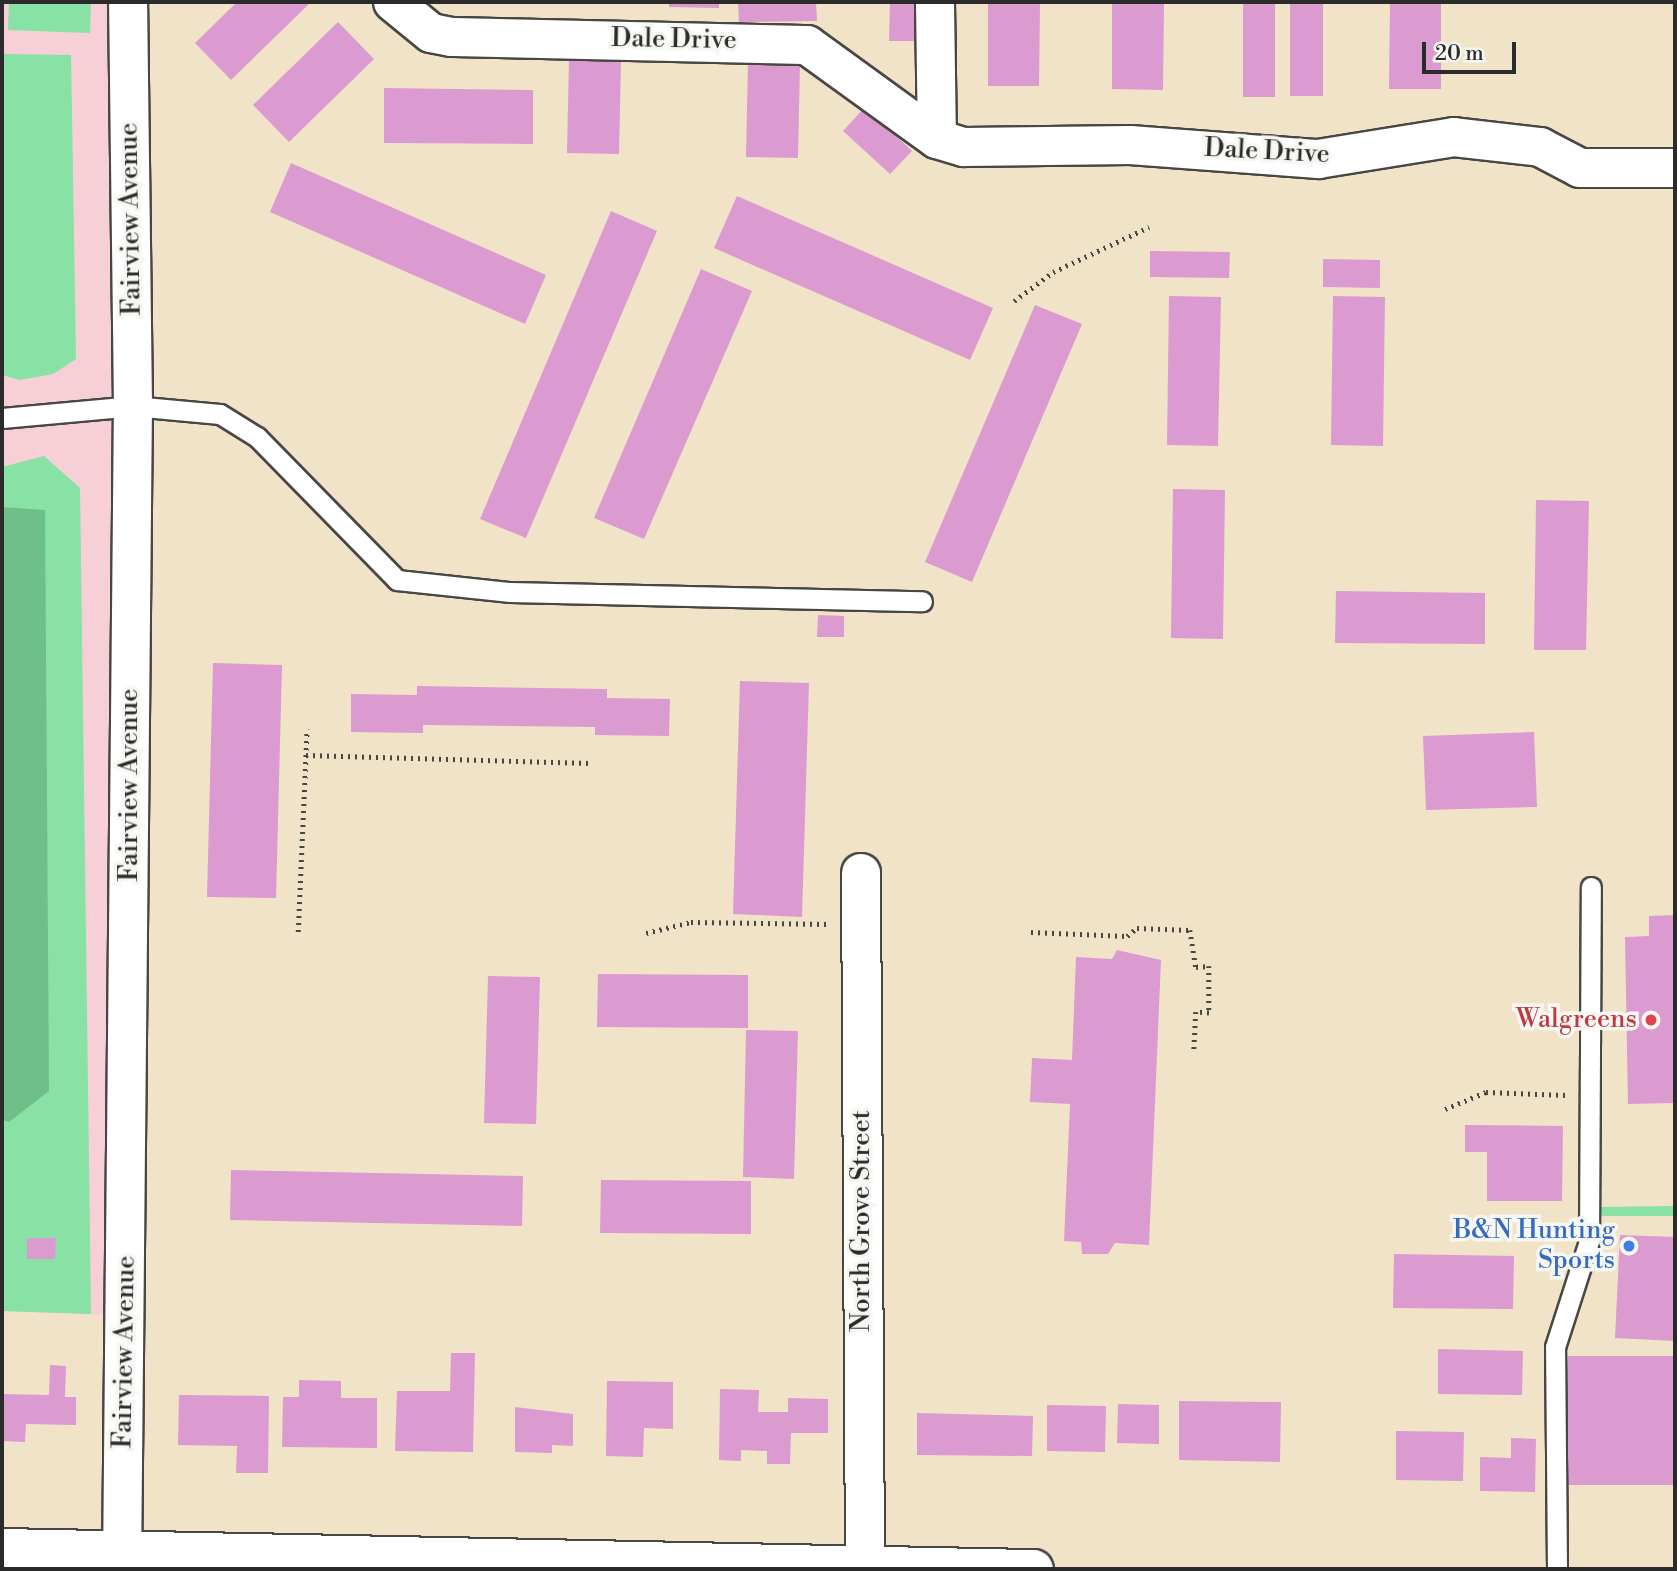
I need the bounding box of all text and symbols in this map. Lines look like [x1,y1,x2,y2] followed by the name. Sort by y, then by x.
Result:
[611,23,737,57] street label: Dale Drive
[1425,28,1520,72] scale bar
[1435,41,1484,67] text: 20 m
[114,122,148,316] street label: Fairview Avenue
[1203,133,1331,171] street label: Dale Drive
[114,689,146,881] street label: Fairview Avenue
[1516,1004,1637,1036] place label: Walgreens
[1643,1012,1659,1028] marker: Walgreens
[846,1110,878,1332] street label: North Grove Street
[1453,1215,1615,1276] place label: B&N Hunting Sports
[1621,1238,1637,1254] marker: B&N Hunting Sports
[108,1255,142,1449] street label: Fairview Avenue

